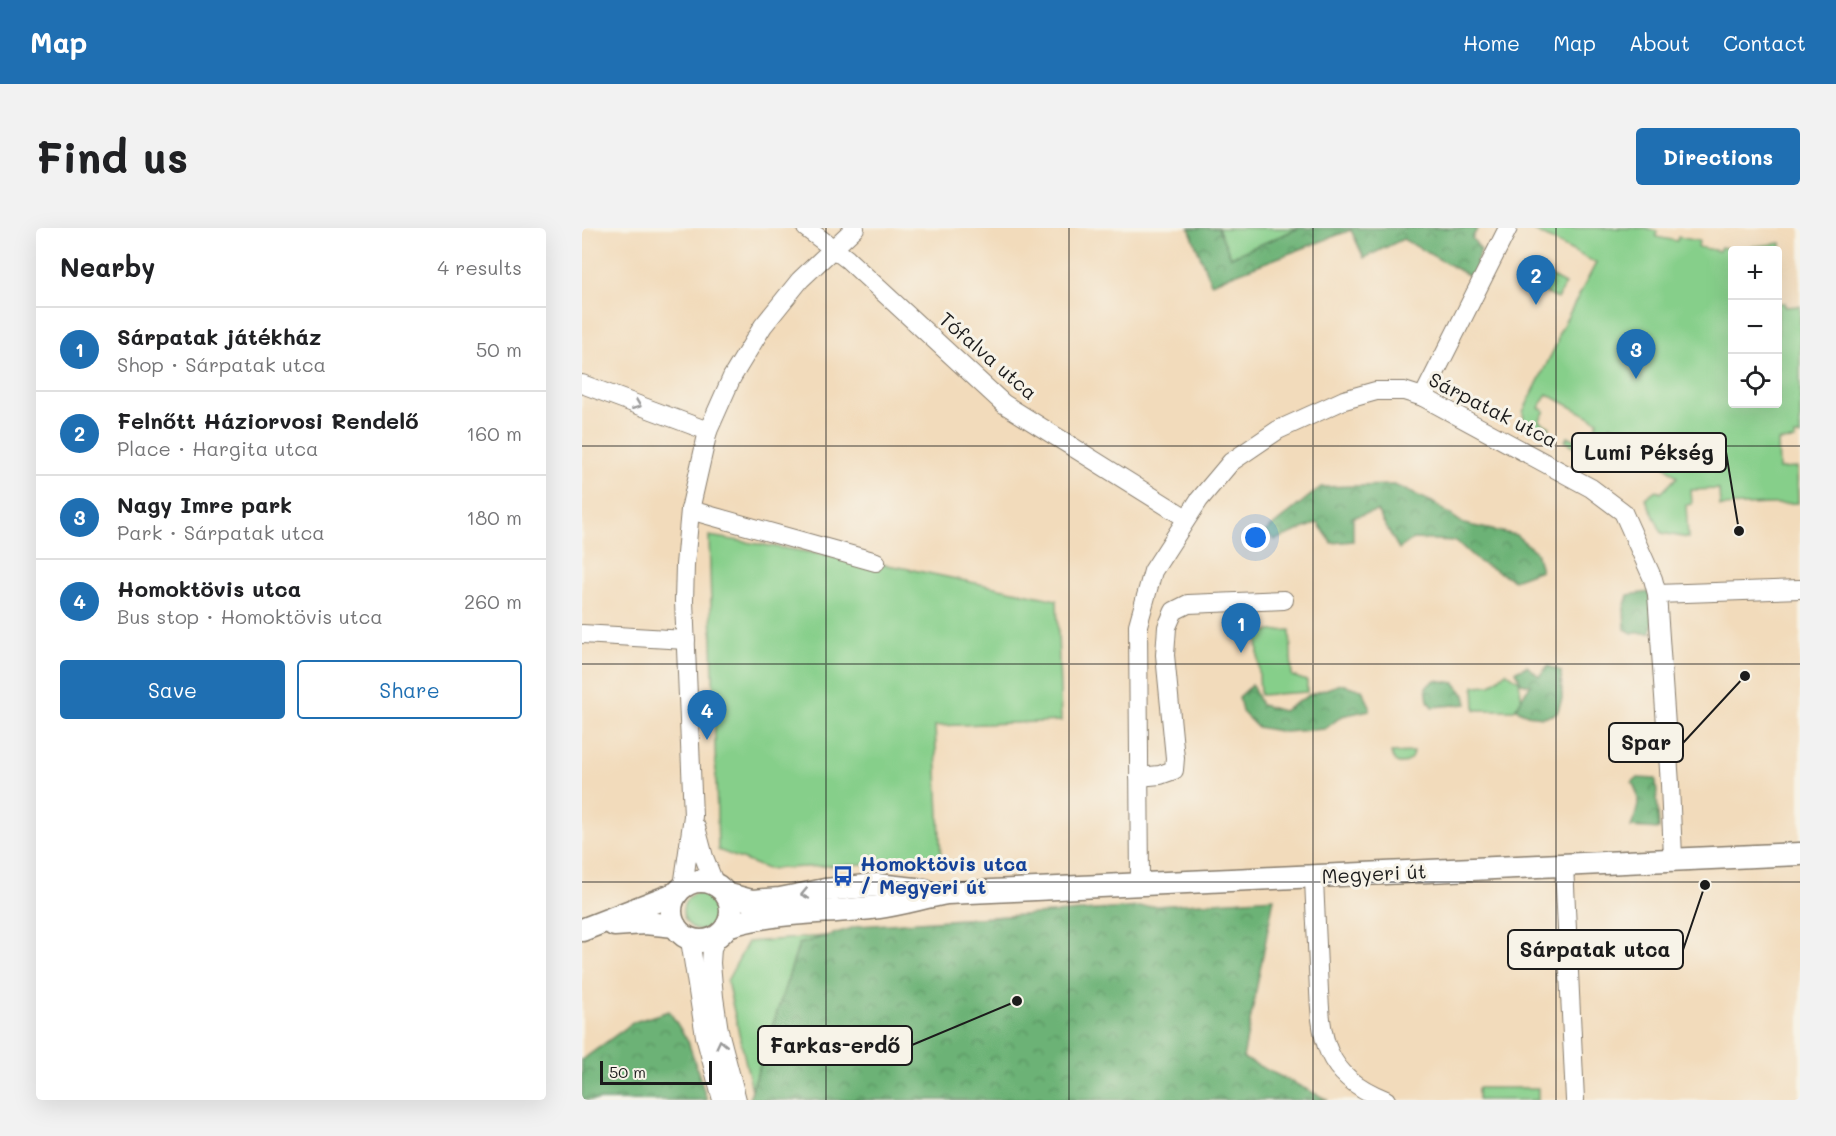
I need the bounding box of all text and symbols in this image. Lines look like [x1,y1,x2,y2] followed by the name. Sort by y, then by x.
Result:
[30,24,87,60] text: Map
[1463,29,1520,56] text: Home
[1553,29,1596,56] text: Map
[1629,29,1690,56] text: About
[1723,29,1806,56] text: Contact
[1636,128,1800,185] button: Directions
[36,129,188,184] text: Find us
[1728,246,1782,408] map controls
[1728,246,1782,300] button: +
[60,250,155,284] text: Nearby
[437,254,522,280] text: 4 results
[1516,256,1556,305] pin: 2
[1728,300,1782,354] button: −
[934,306,1043,405] street label: Tófalva utca
[117,322,321,351] text: Sárpatak játékház
[1616,330,1656,379] pin: 3
[75,336,84,362] text: 1
[476,336,522,362] text: 50 m
[117,351,326,377] text: Shop · Sárpatak utca
[1728,354,1782,408] button: locate
[1425,366,1562,453] street label: Sárpatak utca
[630,398,641,410] one-way arrow
[117,406,419,435] text: Felnőtt Háziorvosi Rendelő
[74,420,85,446] text: 2
[466,420,522,446] text: 160 m
[1572,433,1726,472] callout: Lumi Pékség
[117,435,318,461] text: Place · Hargita utca
[1584,438,1714,465] text: Lumi Pékség
[117,490,292,519] text: Nagy Imre park
[74,504,86,530] text: 3
[466,504,522,530] text: 180 m
[117,519,325,545] text: Park · Sárpatak utca
[1241,523,1270,552] your location
[117,574,301,603] text: Homoktövis utca
[73,588,86,614] text: 4
[464,588,522,614] text: 260 m
[117,603,383,629] text: Bus stop · Homoktövis utca
[1222,604,1260,653] pin: 1
[60,660,285,719] button: Save
[297,660,522,719] button: Share
[688,690,726,740] pin: 4
[1609,723,1683,762] callout: Spar
[1621,728,1671,755] text: Spar
[860,850,1028,899] place label: Homoktövis utca / Megyeri út
[1321,857,1427,889] street label: Megyeri út
[831,864,855,888] bus stop icon: Homoktövis utca / Megyeri út
[801,886,811,899] one-way arrow
[1508,930,1683,969] callout: Sárpatak utca
[1519,935,1671,962] text: Sárpatak utca
[758,1026,912,1065] callout: Farkas-erdő
[770,1031,900,1058] text: Farkas-erdő
[716,1039,729,1049] one-way arrow
[600,1058,712,1086] scale bar
[609,1061,646,1082] text: 50 m

